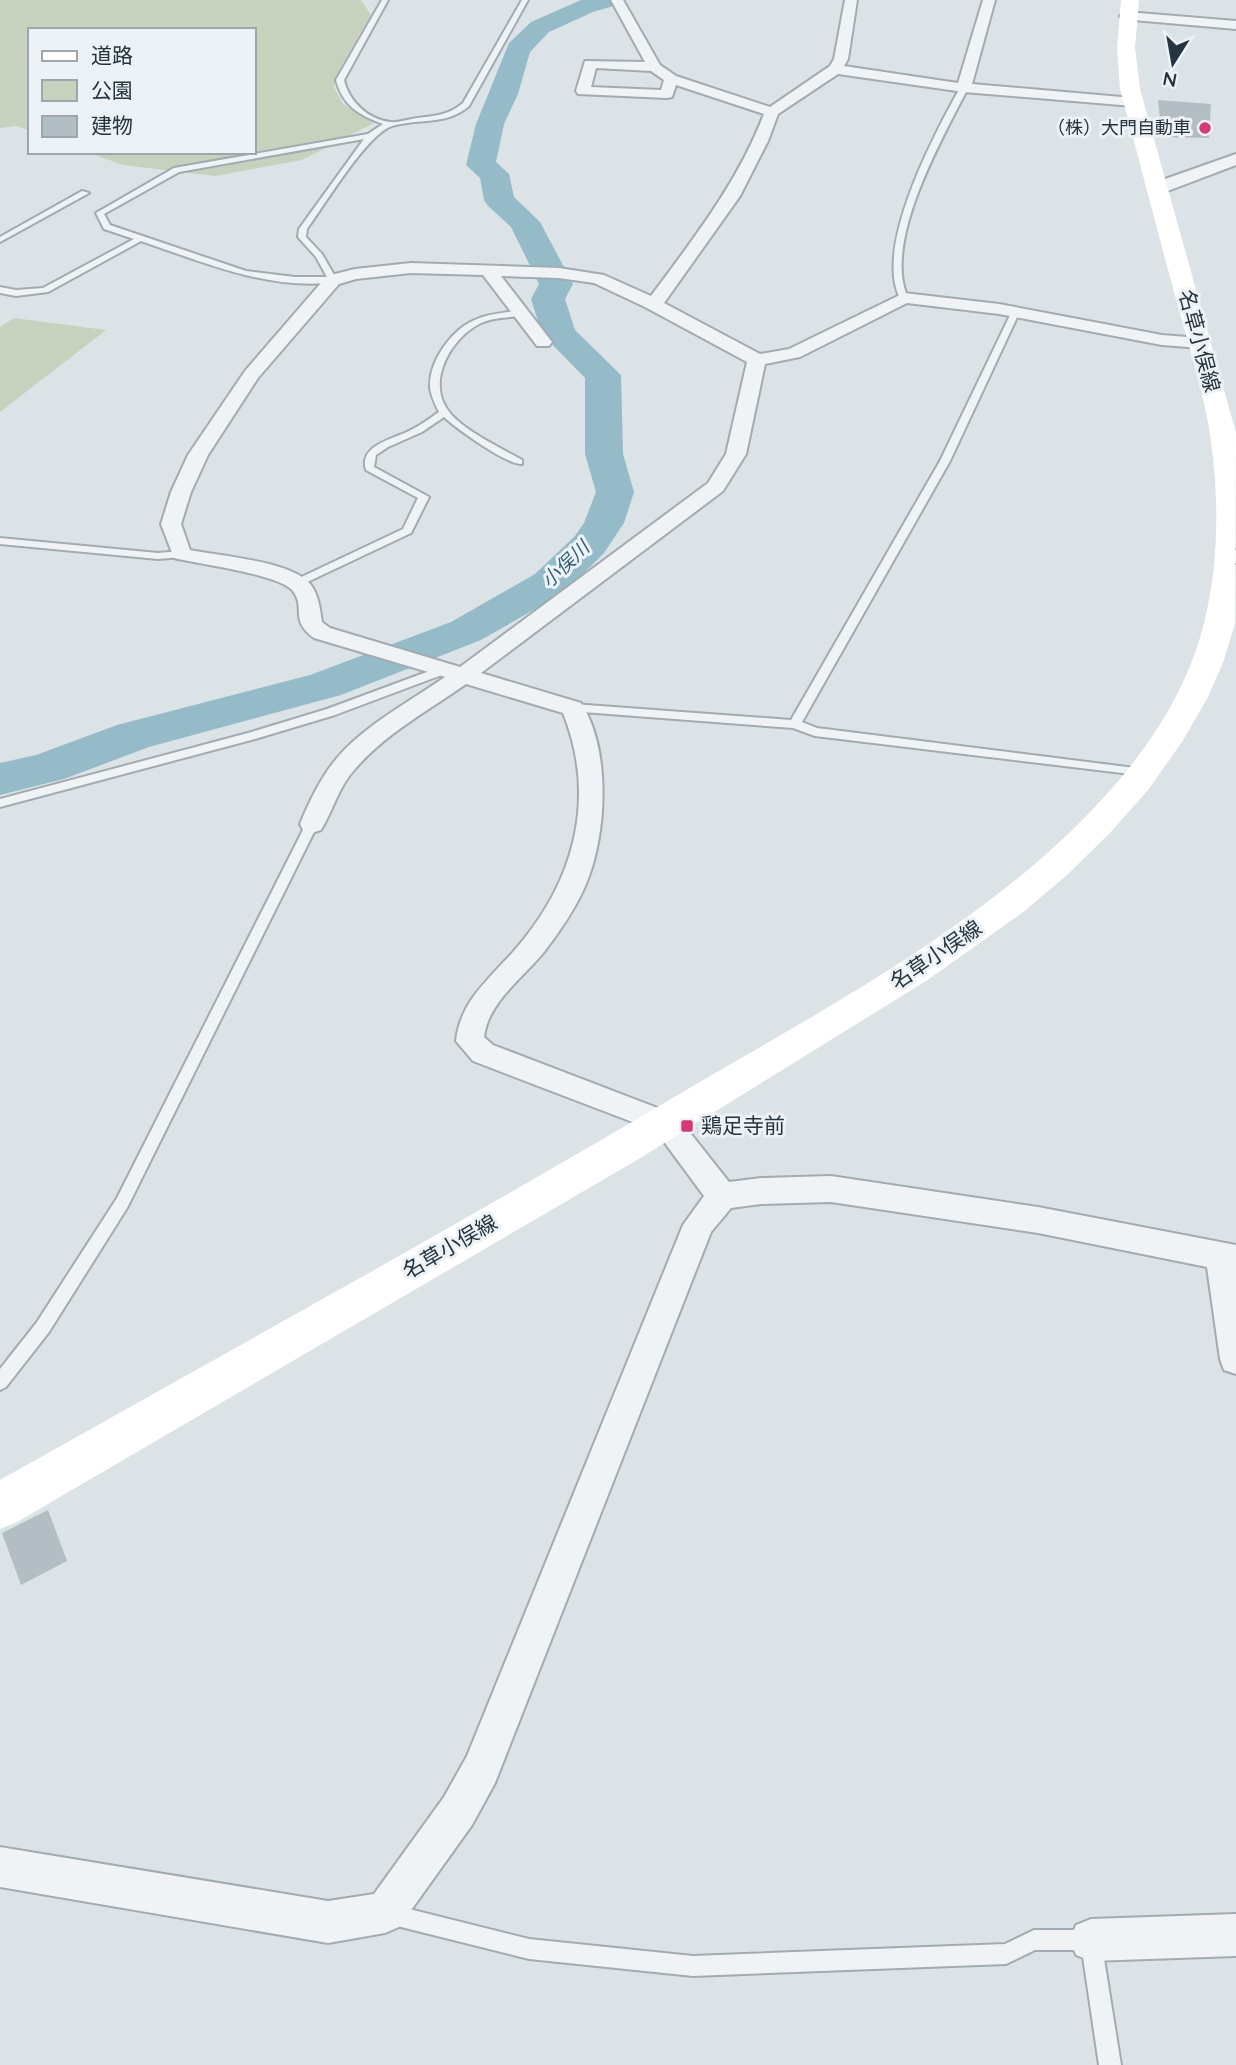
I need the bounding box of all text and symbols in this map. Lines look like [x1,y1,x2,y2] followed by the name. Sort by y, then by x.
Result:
[28,28,256,154] legend
[1138,28,1208,98] north arrow
[91,42,133,68] text: 道路
[1161,67,1179,93] text: N
[91,77,133,103] text: 公園
[91,112,133,138] text: 建物
[1047,116,1191,139] place label: （株）大門自動車
[1197,120,1213,136] marker: （株）大門自動車
[1174,287,1226,395] street label: 名草小俣線
[536,534,595,592] water label: 小俣川
[885,914,986,994] street label: 名草小俣線
[701,1112,785,1138] place label: 鶏足寺前
[679,1118,695,1134] marker: 鶏足寺前
[398,1209,501,1284] street label: 名草小俣線

